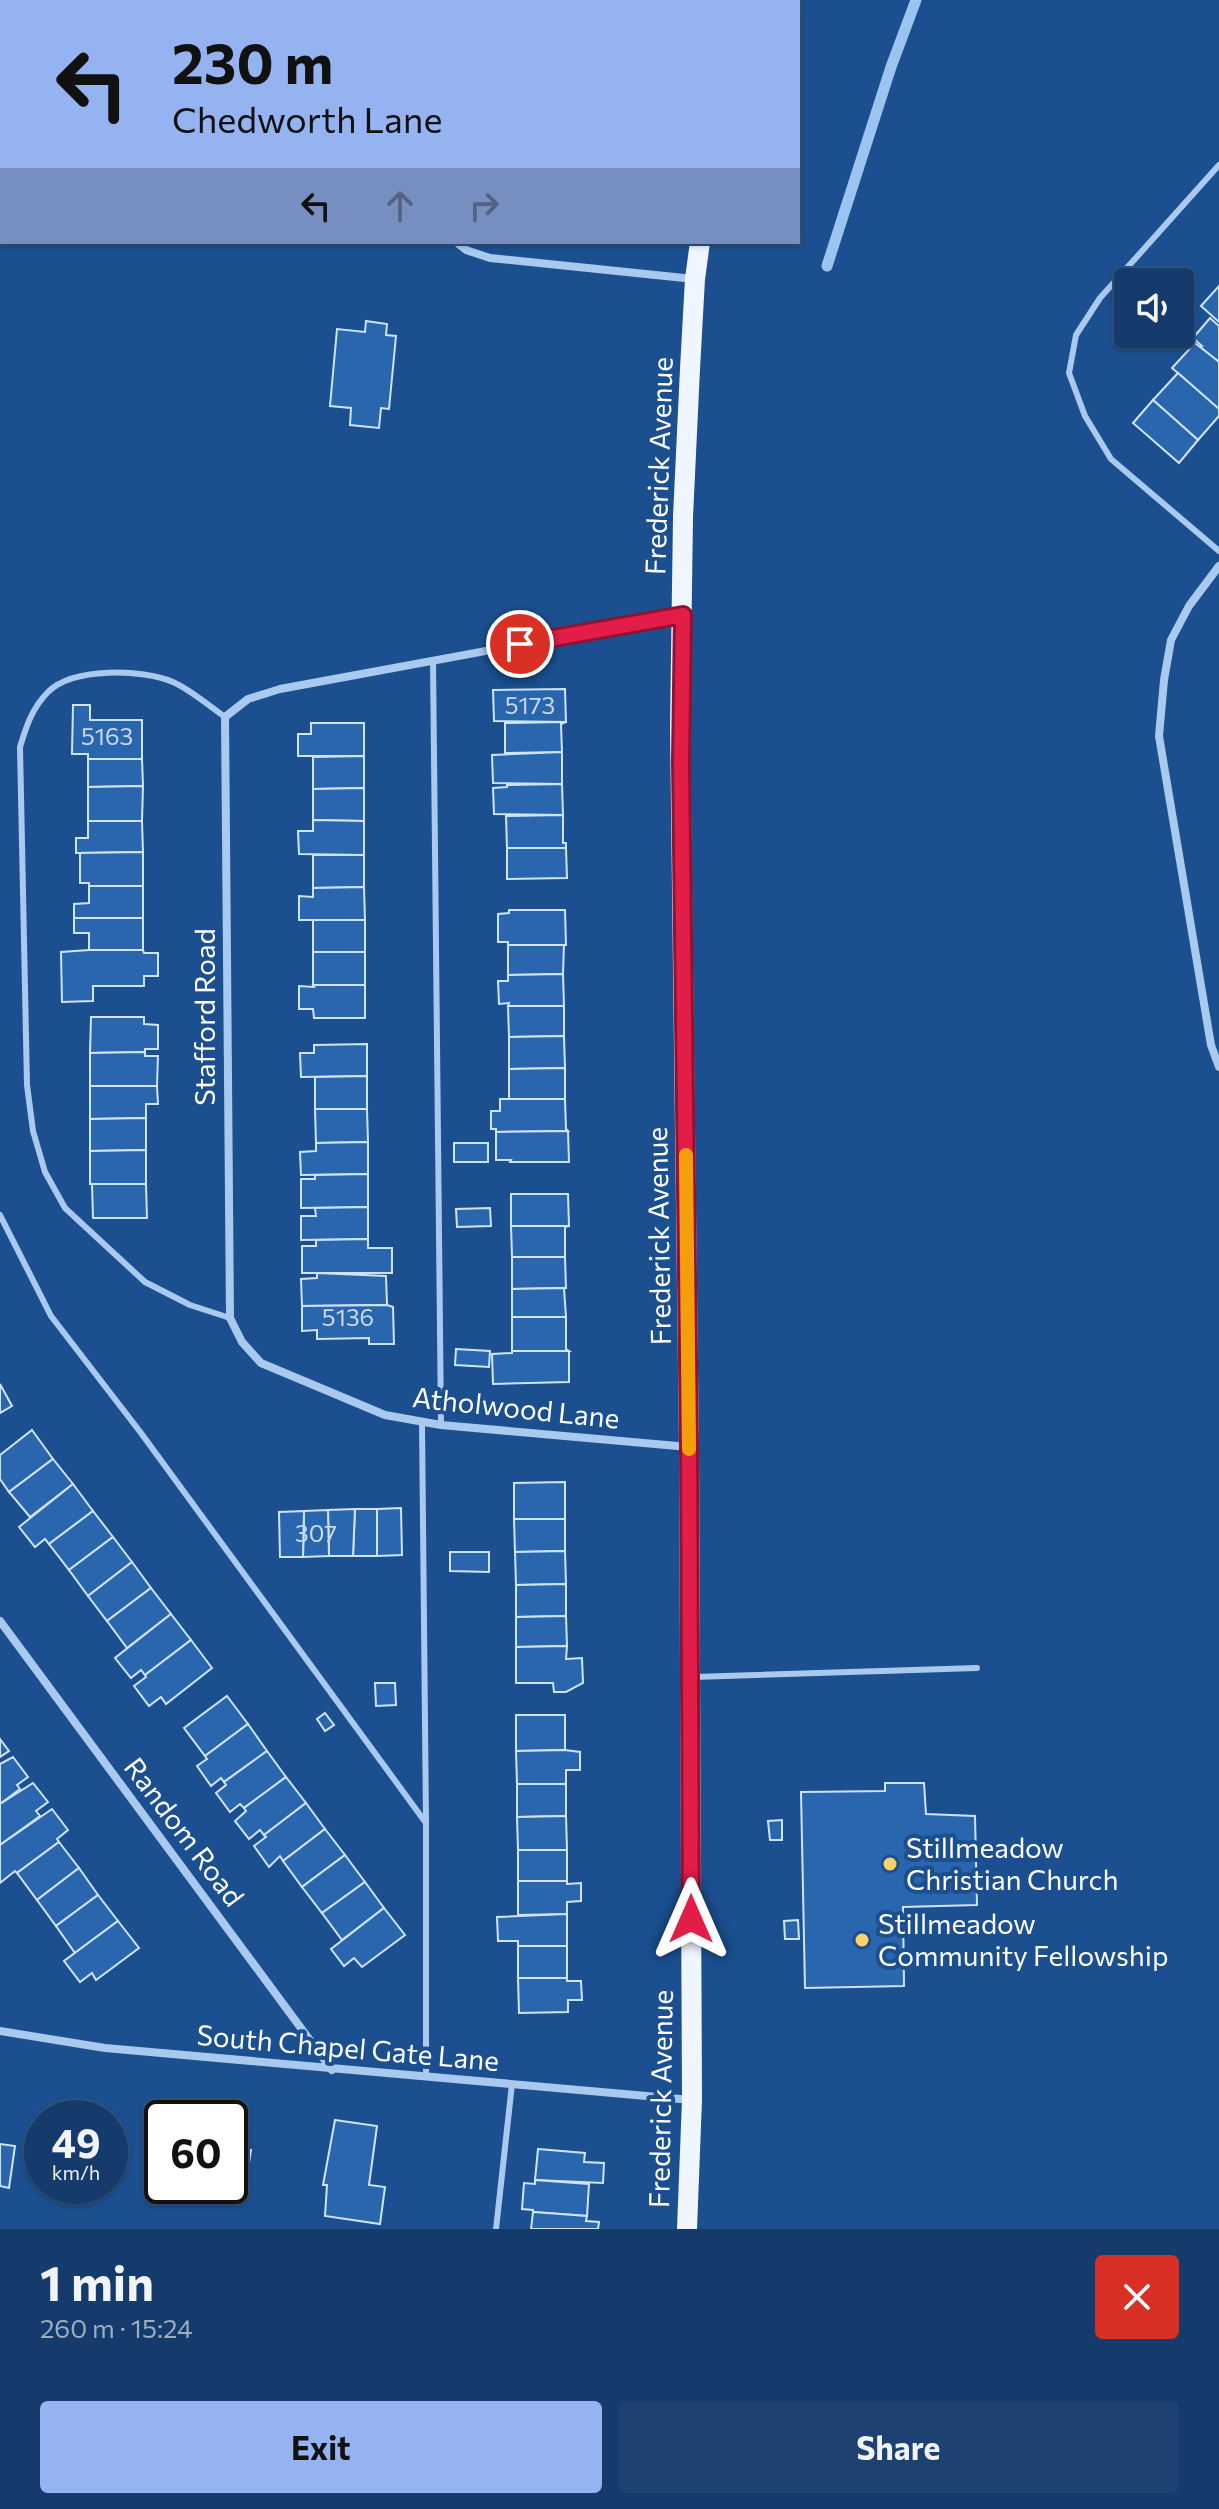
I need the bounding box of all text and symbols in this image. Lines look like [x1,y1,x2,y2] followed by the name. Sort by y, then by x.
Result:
[172,27,333,96] text: 230 m
[40,32,144,136] icon: left
[172,96,442,140] text: Chedworth Lane
[294,184,338,228] icon: left
[378,184,422,228] icon: ahead
[462,184,506,228] icon: right
[1114,268,1194,348] map controls
[1114,268,1194,348] button: sound
[637,356,679,576] street label: Frederick Avenue
[486,610,554,678] pin
[498,622,542,666] icon: arrive
[505,690,555,719] house number: 5173
[81,721,133,750] house number: 5163
[187,928,221,1106] street label: Stafford Road
[639,1127,677,1345] street label: Frederick Avenue
[322,1302,374,1331] house number: 5136
[411,1379,621,1435] street label: Atholwood Lane
[295,1518,337,1547] house number: 307
[118,1750,252,1912] street label: Random Road
[906,1830,1118,1896] place label: Stillmeadow Christian Church
[881,1855,899,1873] marker: Stillmeadow Christian Church
[649,1877,733,1961] position arrow
[878,1906,1169,1972] place label: Stillmeadow Community Fellowship
[853,1931,871,1949] marker: Stillmeadow Community Fellowship
[641,1990,679,2208] street label: Frederick Avenue
[195,2017,501,2077] street label: South Chapel Gate Lane
[144,2100,248,2204] speed limit sign: 60
[51,2117,101,2166] text: 49
[52,2160,100,2184] text: km/h
[40,2252,154,2311] text: 1 min
[1095,2255,1179,2339] button: close
[40,2312,193,2343] text: 260 m · 15:24
[40,2401,602,2493] button: Exit
[618,2401,1179,2493] button: Share

